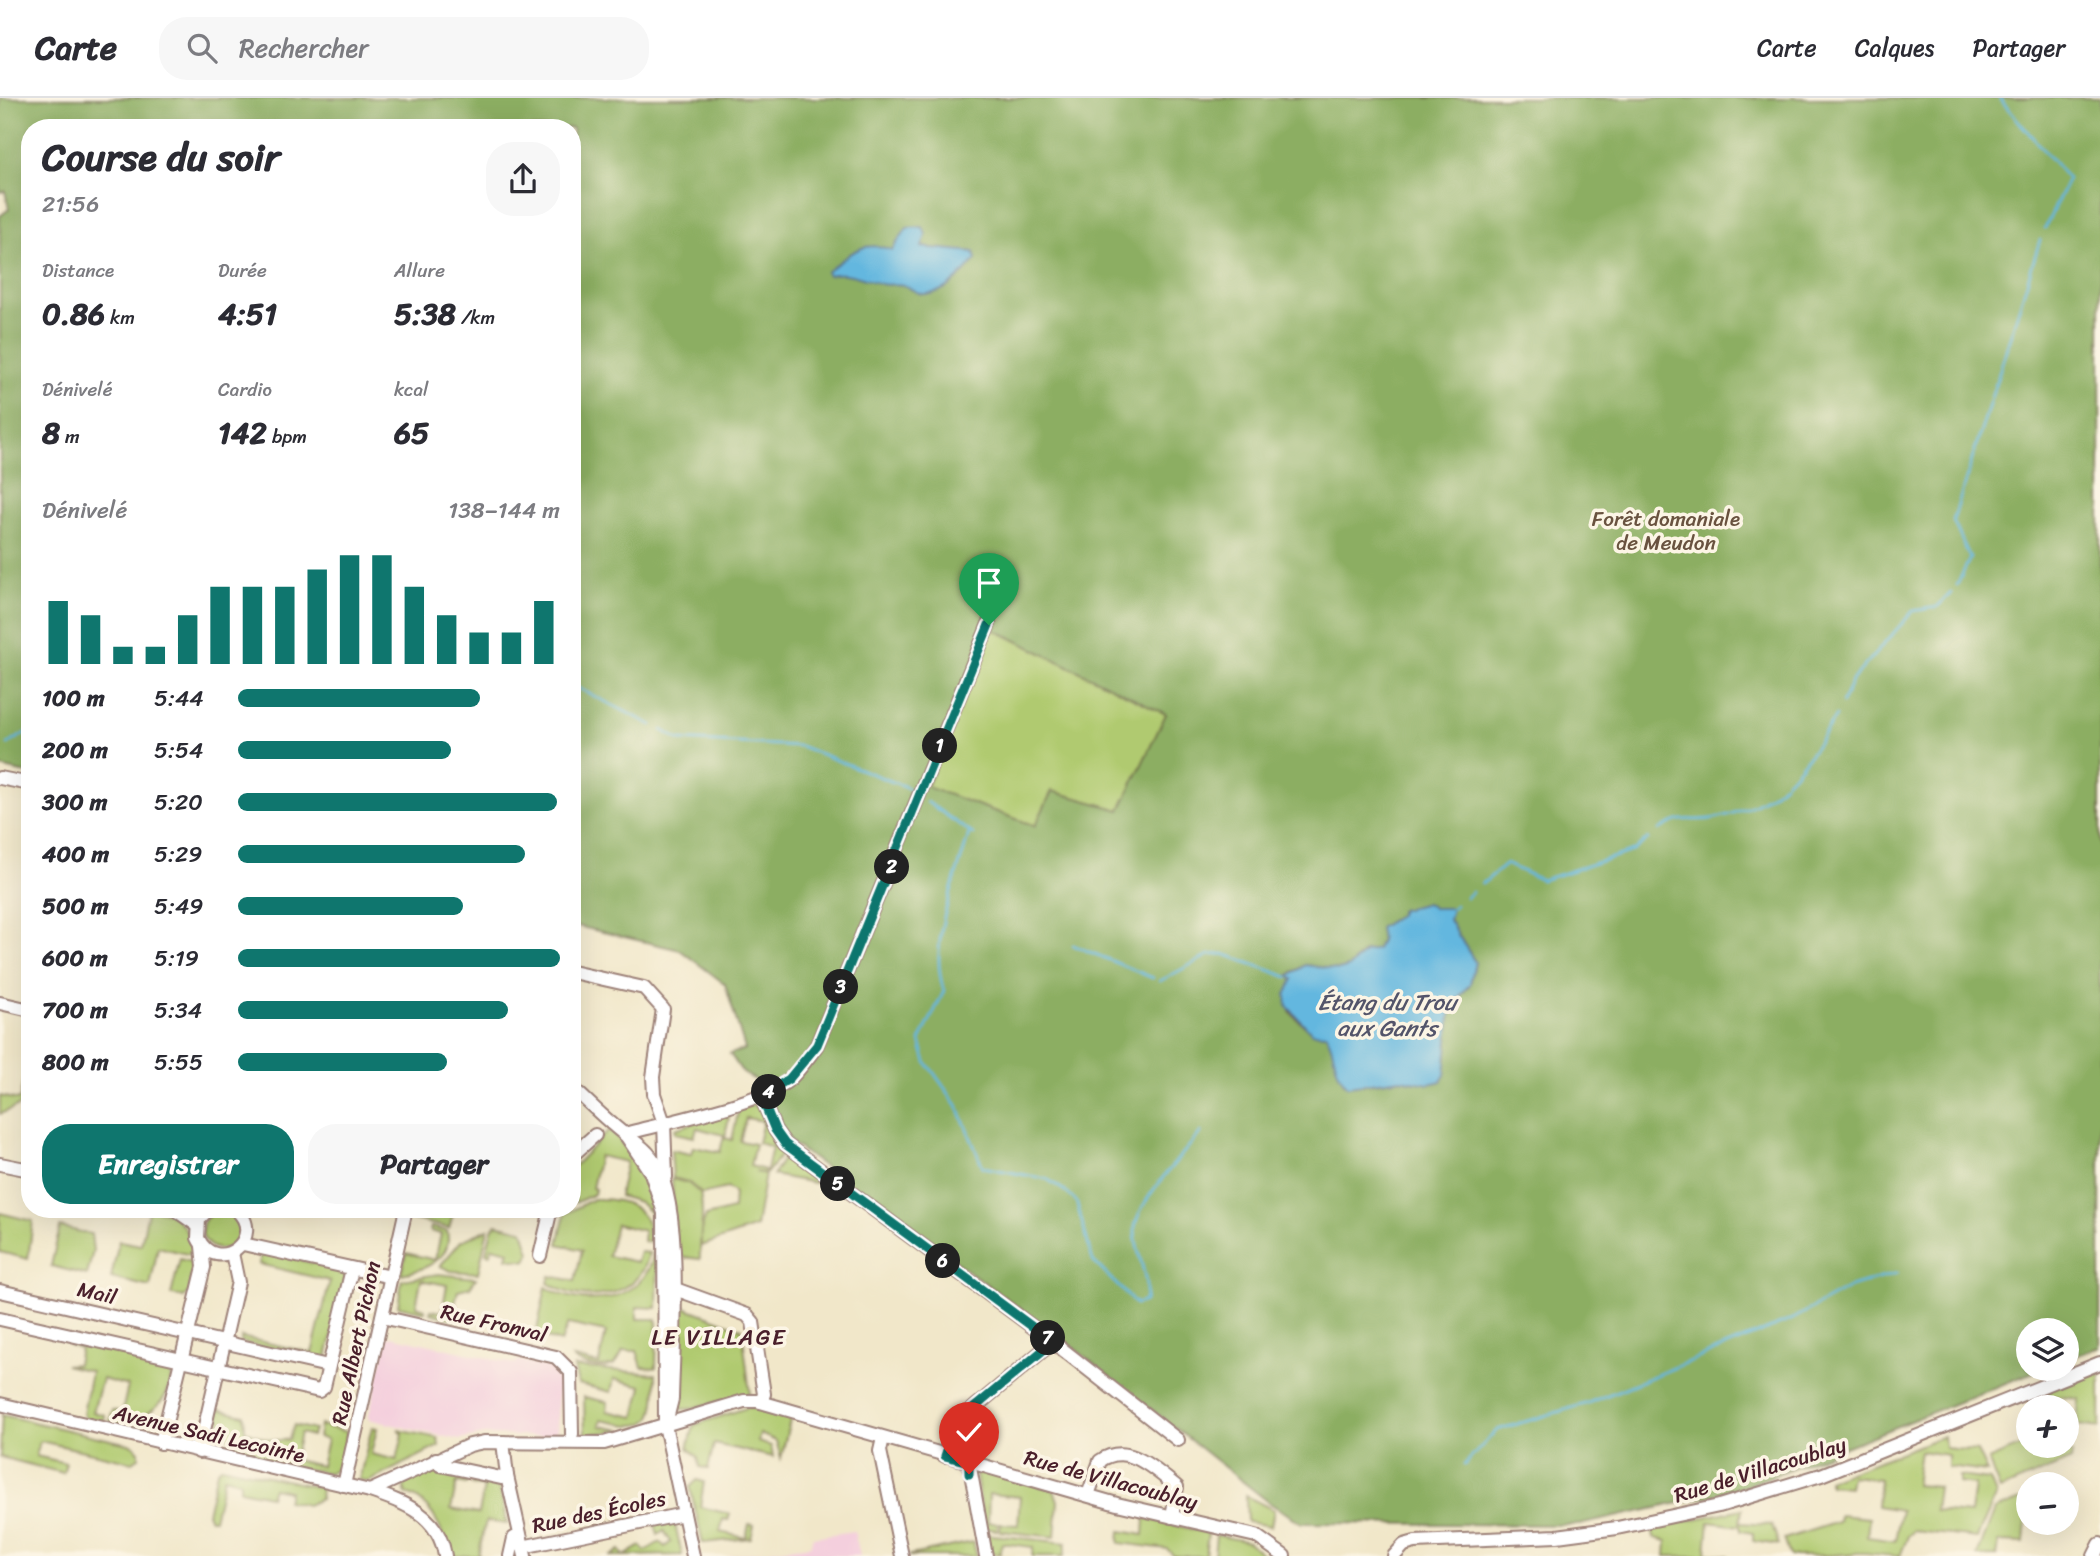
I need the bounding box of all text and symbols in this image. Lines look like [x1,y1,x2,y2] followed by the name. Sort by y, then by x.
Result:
[159,17,649,80] search box
[35,19,117,77] text: Carte
[239,25,369,71] text: Rechercher
[1757,27,1817,69] text: Carte
[1855,27,1934,69] text: Calques
[1972,27,2065,69] text: Partager
[183,29,221,67] icon: search
[42,124,280,191] text: Course du soir
[486,142,560,216] button: share
[42,184,99,225] text: 21:56
[42,254,114,287] text: Distance
[218,254,267,287] text: Durée
[394,254,445,287] text: Allure
[42,287,105,341] text: 0.86
[218,287,277,341] text: 4:51
[394,287,456,341] text: 5:38
[105,301,135,334] text: km
[456,301,495,334] text: /km
[42,373,112,406] text: Dénivelé
[218,373,272,406] text: Cardio
[394,373,429,406] text: kcal
[42,406,60,460] text: 8
[218,406,267,460] text: 142
[394,406,429,460] text: 65
[60,420,80,453] text: m
[267,420,307,453] text: bpm
[42,490,127,531] text: Dénivelé
[448,490,560,531] text: 138–144 m
[1592,500,1740,562] park label: Forêt domaniale de Meudon
[959,553,1019,625] pin
[970,564,1008,602] icon: arrive
[42,678,105,719] text: 100 m
[154,678,204,719] text: 5:44
[922,728,958,764] pin: 1
[935,729,944,762] text: 1
[42,730,108,771] text: 200 m
[154,730,203,771] text: 5:54
[42,782,107,823] text: 300 m
[154,782,203,823] text: 5:20
[42,834,109,875] text: 400 m
[154,834,202,875] text: 5:29
[874,850,910,884] pin: 2
[886,850,897,883] text: 2
[42,886,109,927] text: 500 m
[154,886,204,927] text: 5:49
[42,938,108,979] text: 600 m
[154,938,199,979] text: 5:19
[824,970,858,1004] pin: 3
[835,970,846,1003] text: 3
[1318,982,1459,1049] water label: Étang du Trou aux Gants
[42,990,108,1031] text: 700 m
[154,990,202,1031] text: 5:34
[42,1042,109,1083] text: 800 m
[154,1042,203,1083] text: 5:55
[752,1074,786,1110] pin: 4
[763,1075,774,1108] text: 4
[42,1124,294,1204] button: Enregistrer
[308,1124,560,1204] button: Partager
[820,1166,856,1202] pin: 5
[832,1167,843,1200] text: 5
[926,1244,960,1278] pin: 6
[937,1244,948,1277] text: 6
[320,1258,392,1428] street label: Rue Albert Pichon
[73,1270,121,1316] street label: Mail
[437,1292,552,1354] street label: Rue Fronval
[651,1317,787,1358] district label: LE VILLAGE
[2016,1318,2079,1535] map controls
[2016,1318,2079,1381] button: layers
[1030,1320,1066,1356] pin: 7
[1042,1321,1053,1354] text: 7
[109,1393,308,1474] street label: Avenue Sadi Lecointe
[2016,1395,2079,1458] button: +
[939,1402,999,1474] pin
[950,1413,988,1451] icon: check
[1669,1426,1851,1514] street label: Rue de Villacoublay
[1020,1439,1202,1521] street label: Rue de Villacoublay
[2016,1472,2079,1535] button: −
[529,1479,670,1545] street label: Rue des Écoles

